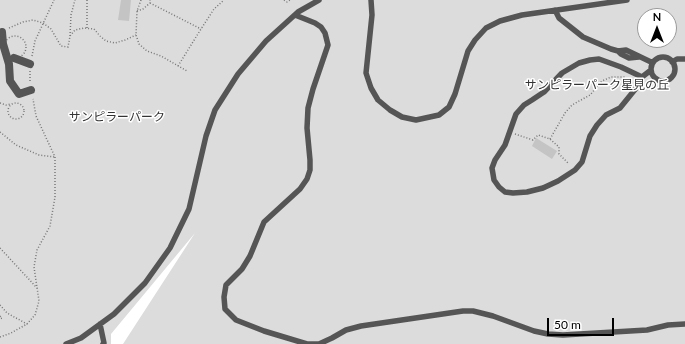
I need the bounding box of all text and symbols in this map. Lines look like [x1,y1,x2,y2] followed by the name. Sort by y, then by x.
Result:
[637,8,677,48] north arrow
[653,10,661,23] text: N
[525,78,669,92] park label: サンピラーパーク星見の丘
[69,110,165,124] park label: サンピラーパーク
[549,310,616,336] scale bar
[554,317,581,332] text: 50 m

